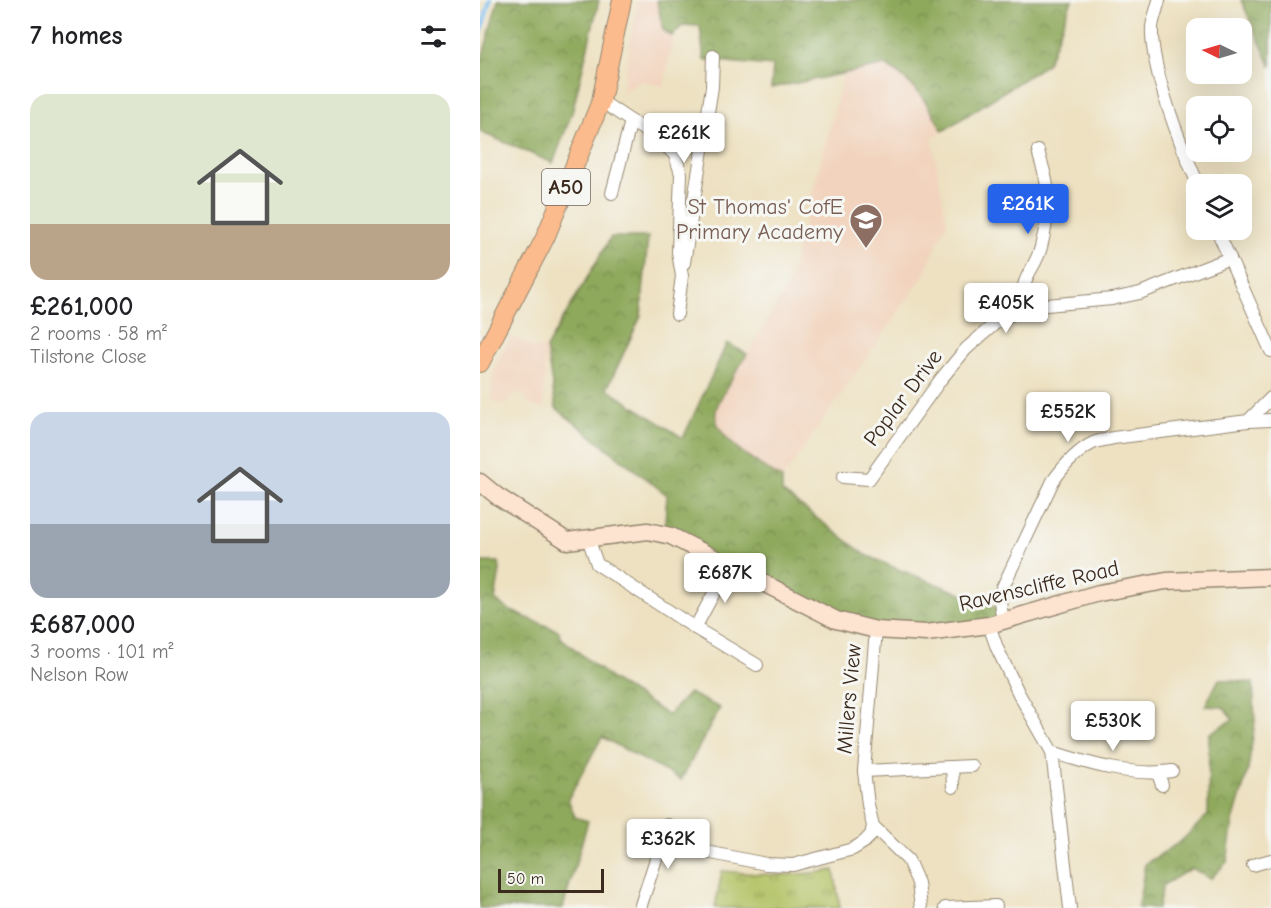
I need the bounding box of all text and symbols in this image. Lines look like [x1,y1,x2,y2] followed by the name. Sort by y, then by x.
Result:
[1186,18,1252,84] north arrow
[1186,18,1252,240] map controls
[417,20,450,53] icon: filters
[30,21,123,51] text: 7 homes
[1186,96,1252,162] button: locate
[642,113,726,164] pin: £261K
[658,121,710,144] text: £261K
[186,133,294,241] icon: home
[542,169,590,205] road number: A50
[1186,174,1252,240] button: layers
[986,184,1070,235] pin: £261K
[1002,192,1054,215] text: £261K
[676,194,843,245] place label: St Thomas' CofE Primary Academy
[848,202,884,249] school or university icon: St Thomas' CofE Primary Academy
[964,283,1048,334] pin: £405K
[978,291,1034,314] text: £405K
[30,292,133,322] text: £261,000
[30,322,167,345] text: 2 rooms · 58 m²
[30,345,147,368] text: Tilstone Close
[858,345,948,451] street label: Poplar Drive
[1026,392,1110,443] pin: £552K
[1040,400,1096,423] text: £552K
[186,451,294,559] icon: home
[683,553,767,604] pin: £687K
[956,555,1122,617] street label: Ravenscliffe Road
[698,561,752,584] text: £687K
[30,610,135,640] text: £687,000
[30,640,174,663] text: 3 rooms · 101 m²
[831,643,867,755] street label: Millers View
[30,663,128,686] text: Nelson Row
[1071,701,1155,752] pin: £530K
[1085,709,1141,732] text: £530K
[626,819,710,870] pin: £362K
[641,827,695,850] text: £362K
[498,866,604,894] scale bar
[507,870,544,888] text: 50 m

